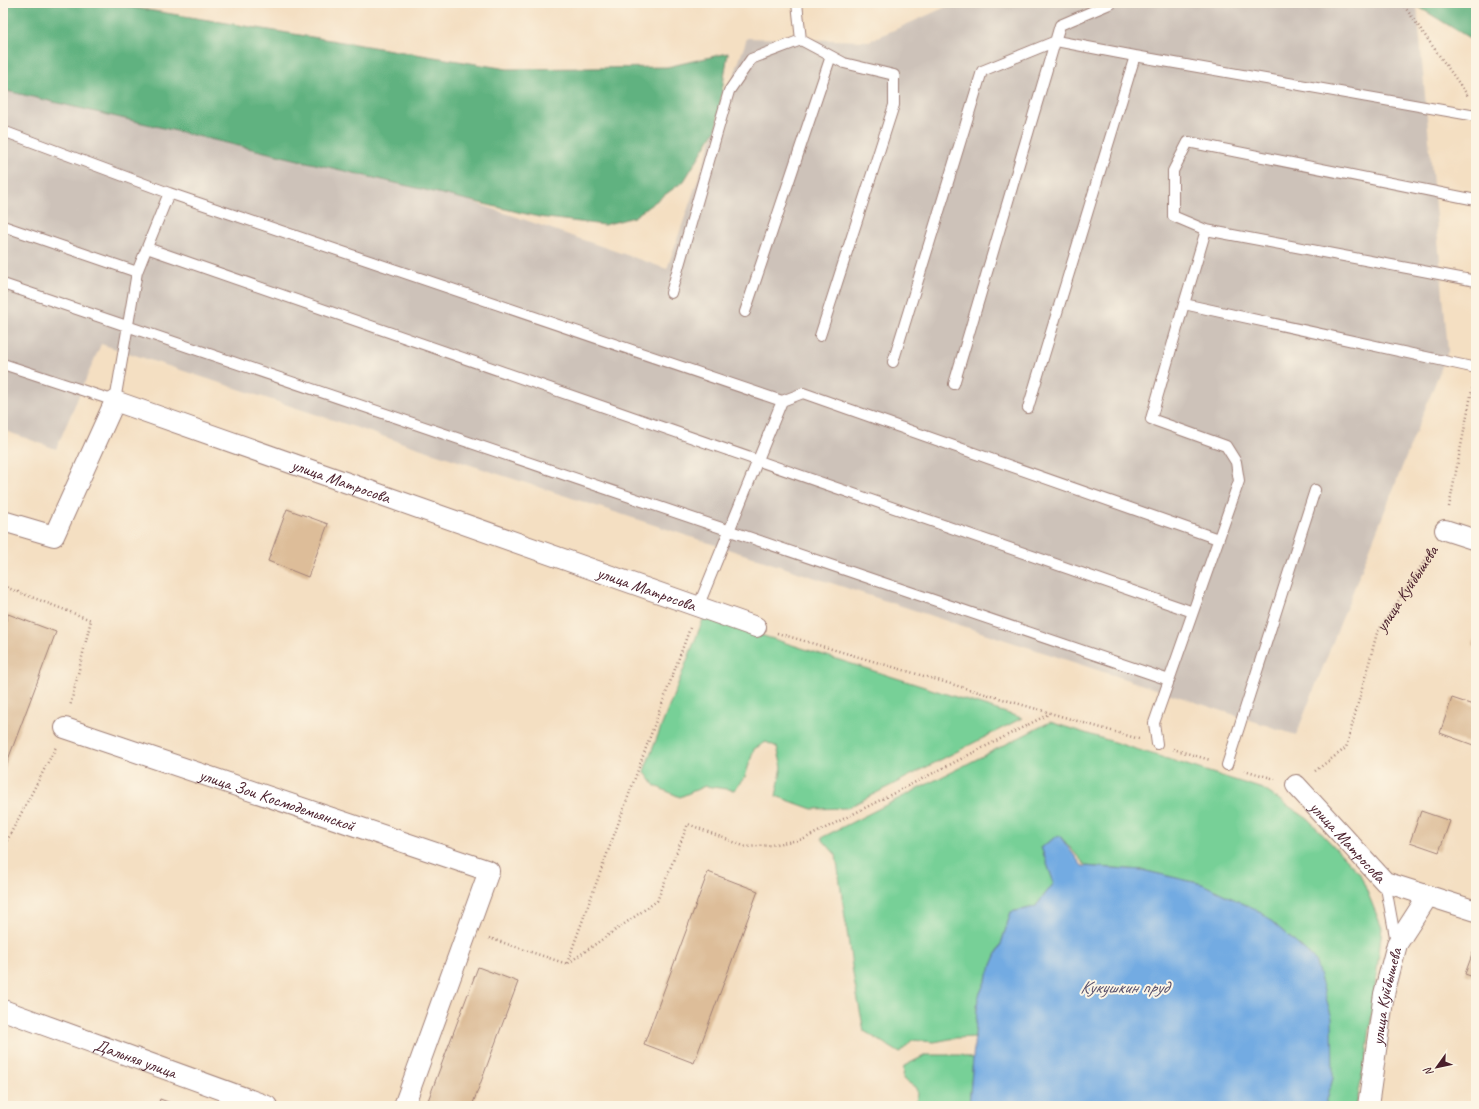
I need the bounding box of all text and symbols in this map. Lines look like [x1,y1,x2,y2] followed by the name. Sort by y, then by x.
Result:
[288,453,395,508] street label: улица Матросова
[1370,541,1443,636] street label: улица Куйбышева
[594,561,700,616] street label: улица Матросова
[196,763,359,836] street label: улица Зои Космодемьянской
[1305,796,1392,888] street label: улица Матросова
[1366,945,1406,1047] street label: улица Куйбышева
[1080,976,1172,998] water label: Кукушкин пруд
[92,1034,181,1083] street label: Дальняя улица
[1417,1047,1457,1087] north arrow
[1420,1064,1436,1079] text: N

